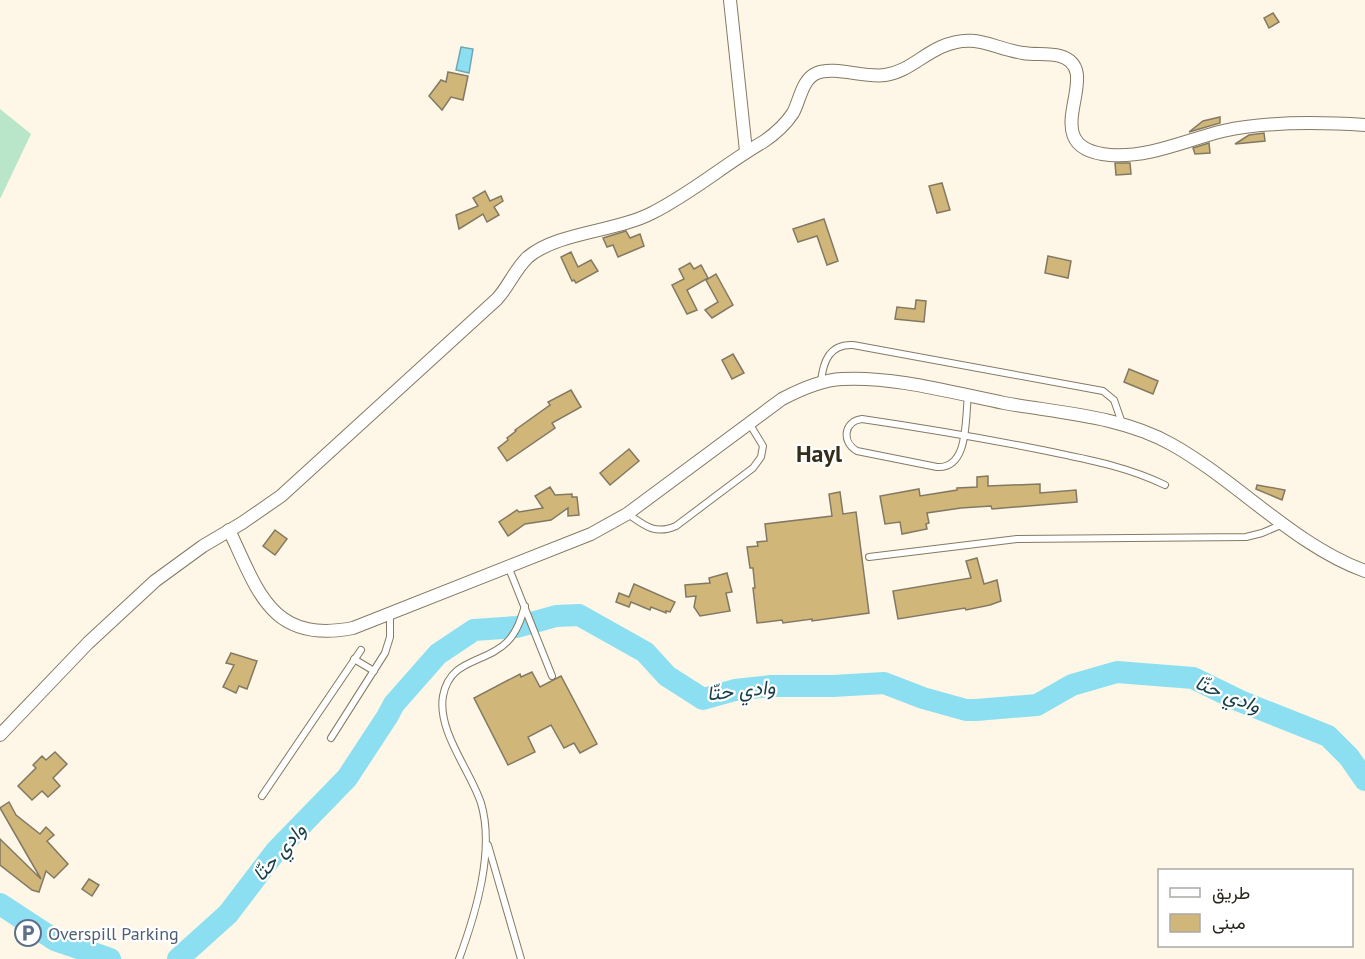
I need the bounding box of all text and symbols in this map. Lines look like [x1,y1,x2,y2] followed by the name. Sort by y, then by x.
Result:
[796,438,843,469] district label: Hayl
[1190,669,1265,722] water label: وادي حتّا
[705,673,777,710] water label: وادي حتّا
[247,817,314,888] water label: وادي حتّا
[1158,869,1353,947] legend
[1212,881,1250,904] text: طريق
[1212,911,1246,934] text: مبنى
[13,918,43,948] parking icon: Overspill Parking
[48,922,179,945] place label: Overspill Parking

